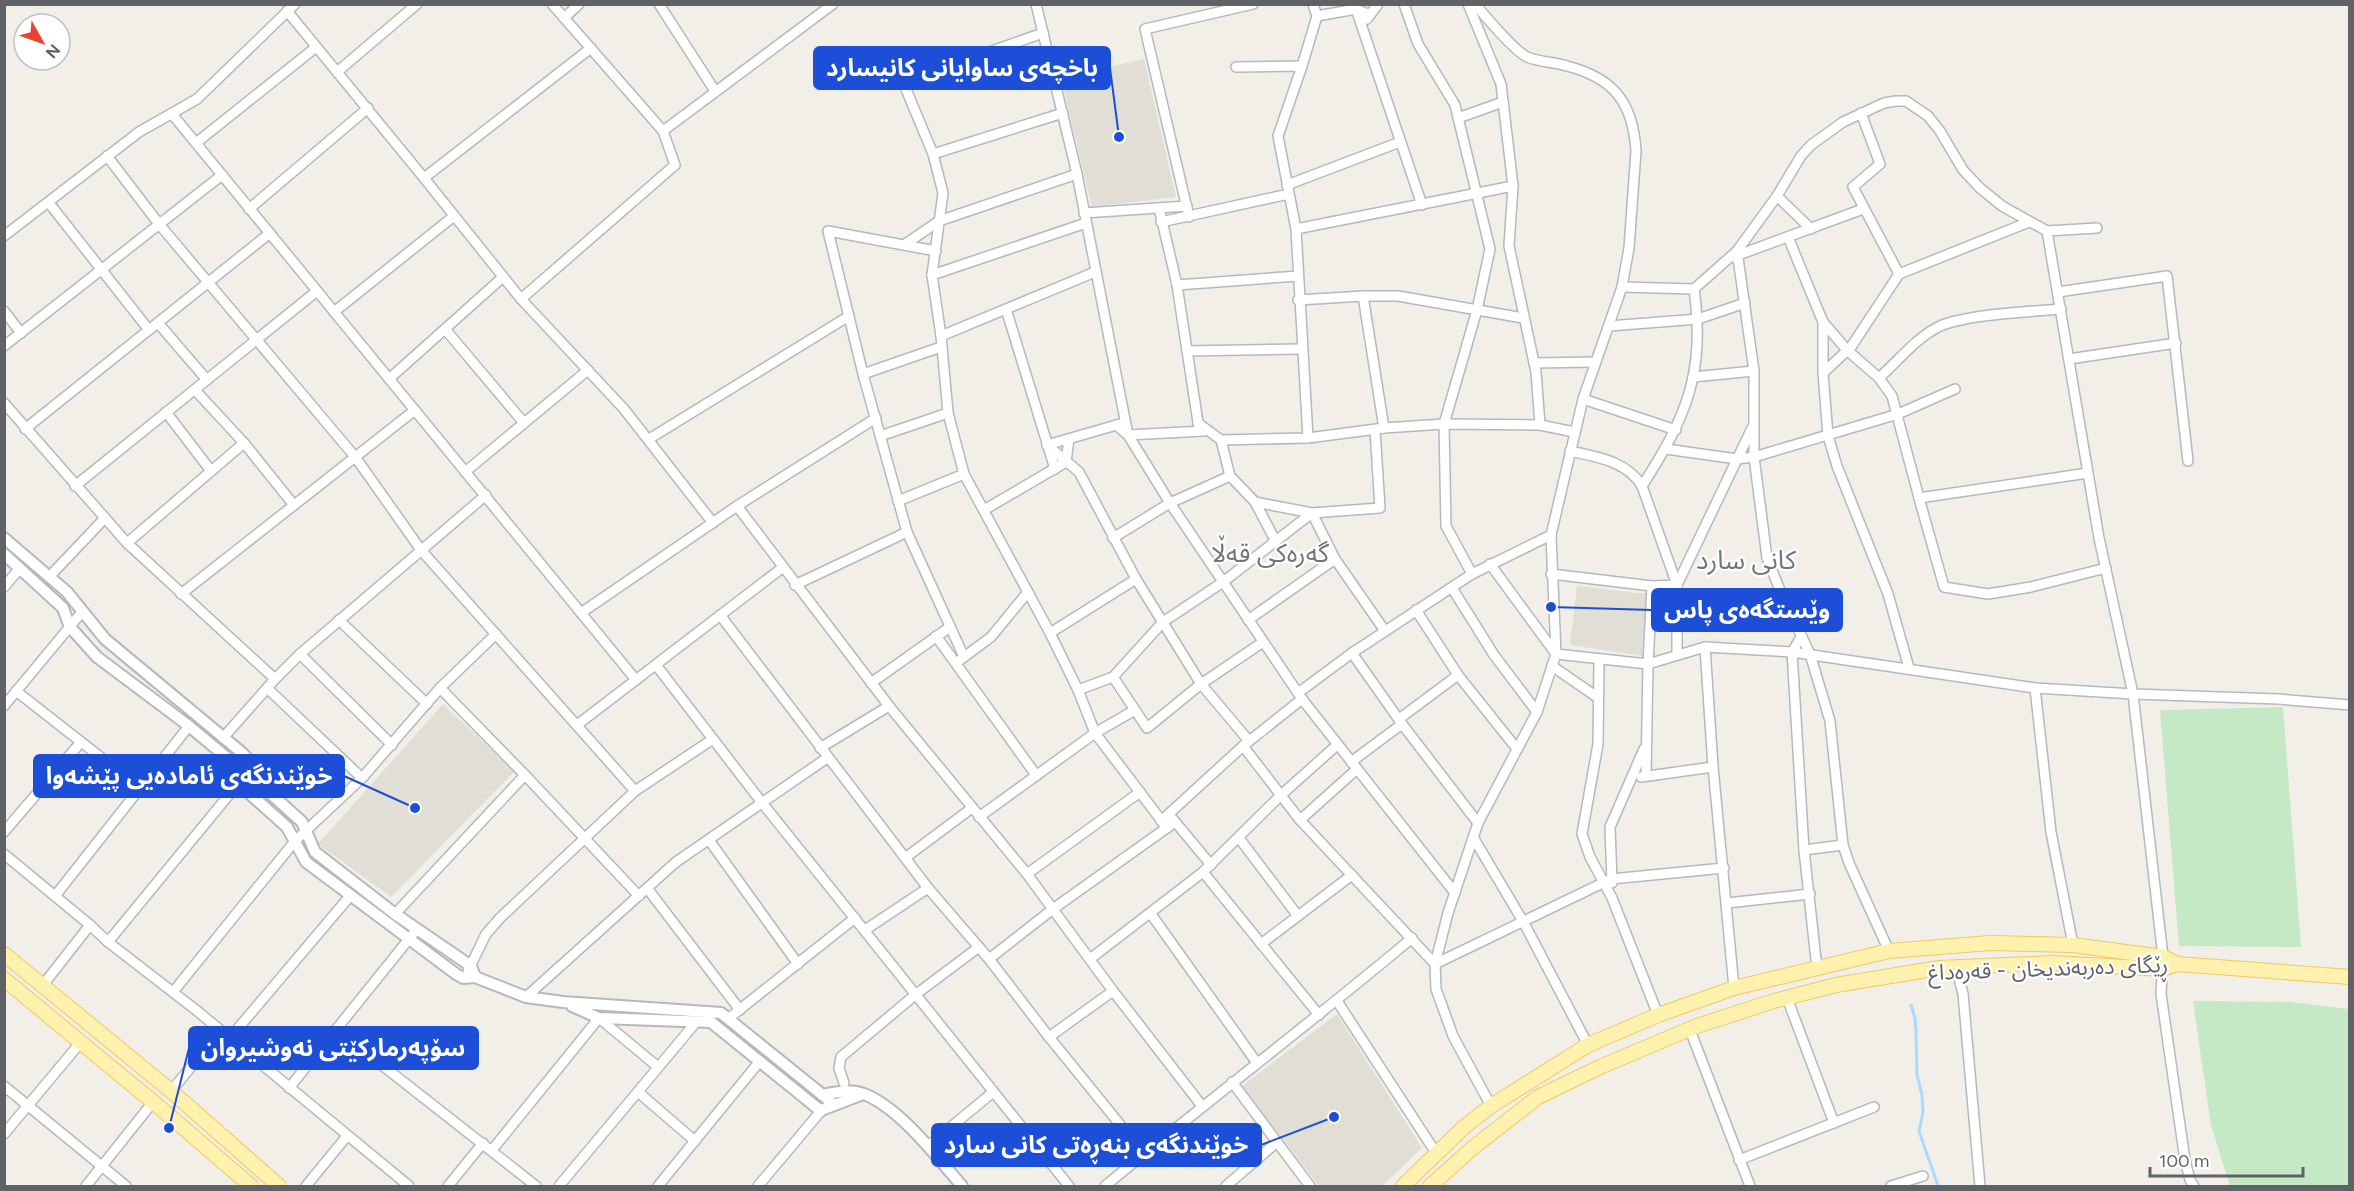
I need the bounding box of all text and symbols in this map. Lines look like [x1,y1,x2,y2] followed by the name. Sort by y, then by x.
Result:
[12,12,72,72] north arrow
[42,40,64,62] text: N
[814,47,1110,89] callout: باخچەی ساوایانی کانیسارد
[826,53,1098,84] text: باخچەی ساوایانی کانیسارد
[1211,535,1329,569] district label: گەرەکی قەڵا
[1696,544,1796,576] district label: کانی سارد
[1652,589,1842,631] callout: وێستگەەی پاس
[1664,595,1830,626] text: وێستگەەی پاس
[34,755,344,797] callout: خوێندنگەی ئامادەیی پێشەوا
[46,761,332,792] text: خوێندنگەی ئامادەیی پێشەوا
[1927,951,2169,991] street label: ڕێگای دەربەندیخان - قەرەداغ
[189,1027,478,1069] callout: سۆپەرمارکێتی نەوشیروان
[201,1033,465,1064] text: سۆپەرمارکێتی نەوشیروان
[932,1124,1261,1166] callout: خوێندنگەی بنەڕەتی کانی سارد
[944,1130,1248,1165] text: خوێندنگەی بنەڕەتی کانی سارد
[2150,1140,2303,1178] scale bar
[2159,1150,2209,1172] text: 100 m

